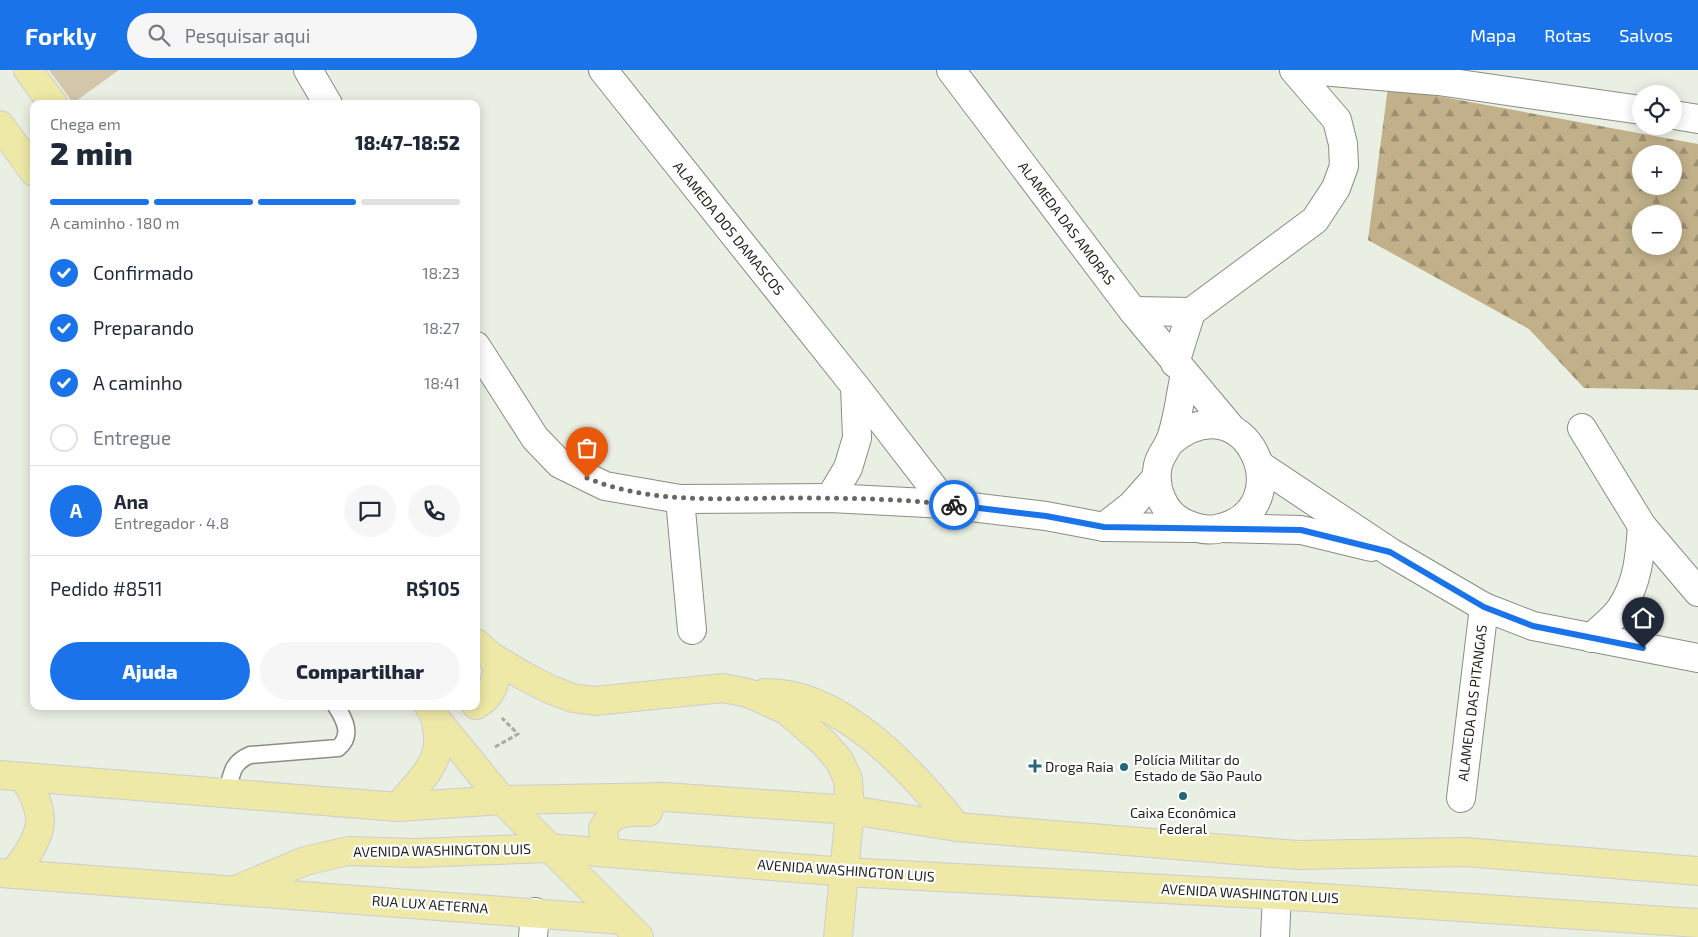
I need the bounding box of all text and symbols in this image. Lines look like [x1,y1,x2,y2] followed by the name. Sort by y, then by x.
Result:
[127,13,477,58] search box
[25,21,97,50] text: Forkly
[145,21,173,49] icon: search
[185,24,310,47] text: Pesquisar aqui
[1470,24,1516,46] text: Mapa
[1544,24,1591,46] text: Rotas
[1619,24,1673,46] text: Salvos
[1632,85,1682,255] map controls
[1632,85,1682,135] button: locate
[50,114,121,133] text: Chega em
[355,131,460,154] text: 18:47–18:52
[50,133,133,171] text: 2 min
[1632,145,1682,195] button: +
[670,158,788,298] street label: ALAMEDA DOS DAMASCOS
[1015,158,1119,288] street label: ALAMEDA DAS AMORAS
[1632,205,1682,255] button: −
[50,213,180,232] text: A caminho · 180 m
[50,259,78,287] icon: check
[93,261,194,284] text: Confirmado
[422,263,460,282] text: 18:23
[50,314,78,342] icon: check
[93,316,194,339] text: Preparando
[423,318,460,337] text: 18:27
[50,369,78,397] icon: check
[93,371,183,394] text: A caminho
[424,373,460,392] text: 18:41
[93,426,171,449] text: Entregue
[566,427,608,478] pin
[573,434,601,462] icon: bag
[929,480,979,530] courier
[344,485,396,537] button: chat
[408,485,460,537] button: phone
[114,490,149,513] text: Ana
[940,491,968,519] icon: bike
[70,499,82,522] text: A
[114,513,229,532] text: Entregador · 4.8
[50,577,163,600] text: Pedido #8511
[406,577,460,600] text: R$105
[1622,597,1664,648] pin
[1629,604,1657,632] icon: home
[1454,624,1490,782] street label: ALAMEDA DAS PITANGAS
[50,642,250,700] button: Ajuda
[260,642,460,700] button: Compartilhar
[1134,751,1262,784] place label: Polícia Militar do Estado de São Paulo
[1045,758,1114,775] place label: Droga Raia
[1029,760,1041,772] marker: Droga Raia
[1118,761,1130,773] marker: Polícia Militar do Estado de São Paulo
[1177,790,1189,802] marker: Caixa Econômica Federal
[1130,804,1236,837] place label: Caixa Econômica Federal
[353,840,531,860] street label: AVENIDA WASHINGTON LUIS
[757,855,935,885] street label: AVENIDA WASHINGTON LUIS
[1161,880,1339,906] street label: AVENIDA WASHINGTON LUIS
[371,891,489,917] street label: RUA LUX AETERNA

